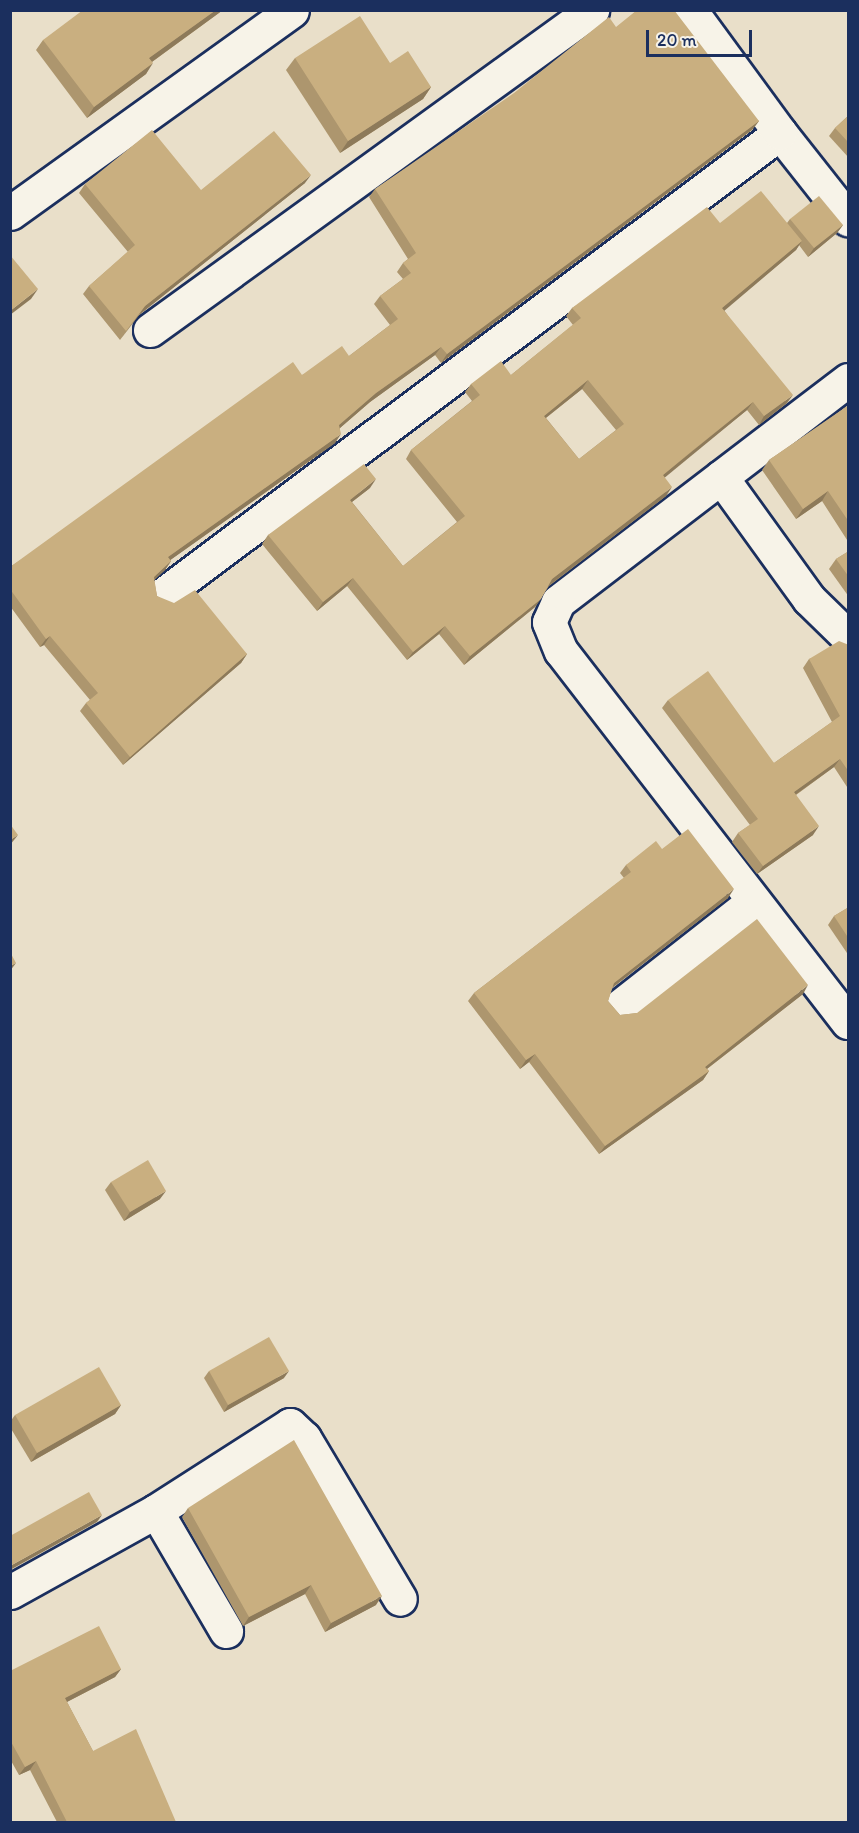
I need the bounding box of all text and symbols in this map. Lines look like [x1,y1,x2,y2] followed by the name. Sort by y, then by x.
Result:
[649,18,756,56] scale bar
[657,29,697,51] text: 20 m

